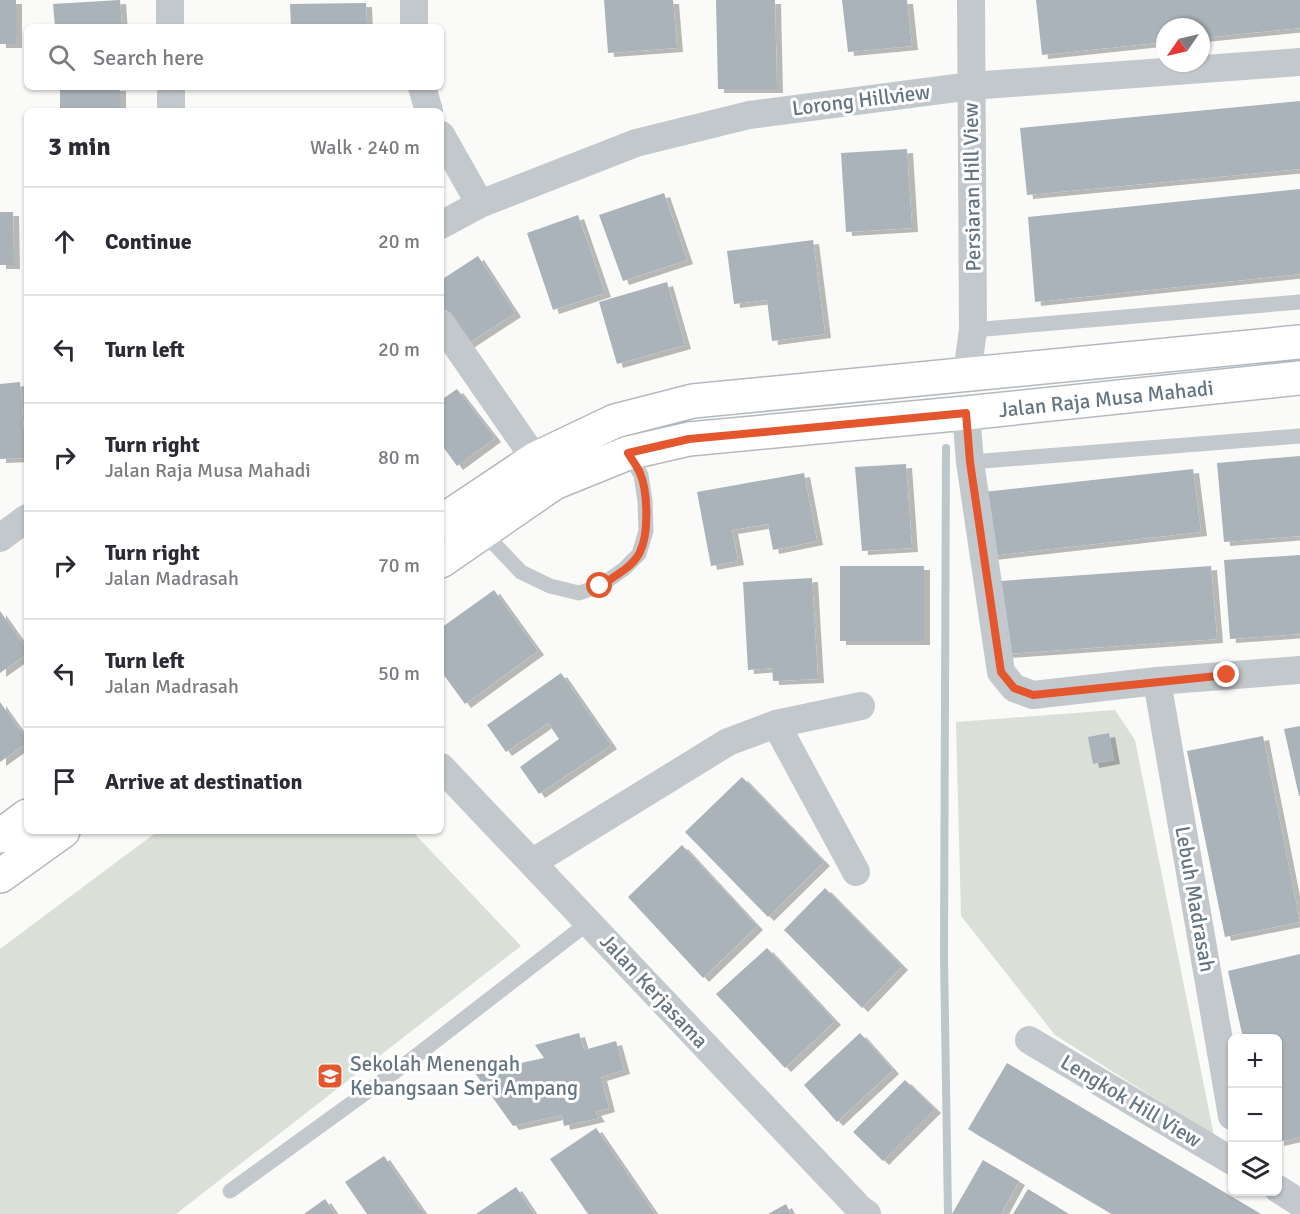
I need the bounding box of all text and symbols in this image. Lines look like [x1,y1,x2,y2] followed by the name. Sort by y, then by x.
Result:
[1156,18,1210,72] north arrow
[24,24,444,90] search box
[45,41,78,74] icon: search
[93,44,204,71] text: Search here
[790,79,932,121] street label: Lorong Hillview
[958,102,986,272] street label: Persiaran Hill View
[48,131,111,163] text: 3 min
[310,135,420,160] text: Walk · 240 m
[48,225,81,258] icon: ahead
[105,228,192,255] text: Continue
[378,229,420,254] text: 20 m
[48,333,81,366] icon: left
[105,336,185,363] text: Turn left
[378,337,420,362] text: 20 m
[997,375,1215,423] street label: Jalan Raja Musa Mahadi
[105,431,200,458] text: Turn right
[48,441,81,474] icon: right
[378,445,420,470] text: 80 m
[105,458,311,483] text: Jalan Raja Musa Mahadi
[105,539,200,566] text: Turn right
[48,549,81,582] icon: right
[378,553,420,578] text: 70 m
[105,566,239,591] text: Jalan Madrasah
[586,572,612,598] route start
[105,647,185,674] text: Turn left
[48,657,81,690] icon: left
[378,661,420,686] text: 50 m
[1213,661,1239,687] route end
[105,674,239,699] text: Jalan Madrasah
[48,765,81,798] icon: arrive
[105,768,302,795] text: Arrive at destination
[1169,824,1221,974] street label: Lebuh Madrasah
[594,928,714,1054] street label: Jalan Kerjasama
[1228,1034,1282,1196] map controls
[1228,1034,1282,1088] button: +
[1056,1049,1206,1153] street label: Lengkok Hill View
[350,1051,578,1101] place label: Sekolah Menengah Kebangsaan Seri Ampang
[315,1061,345,1091] school or university icon: Sekolah Menengah Kebangsaan Seri Ampang
[1228,1088,1282,1142] button: −
[1228,1142,1282,1196] button: layers

